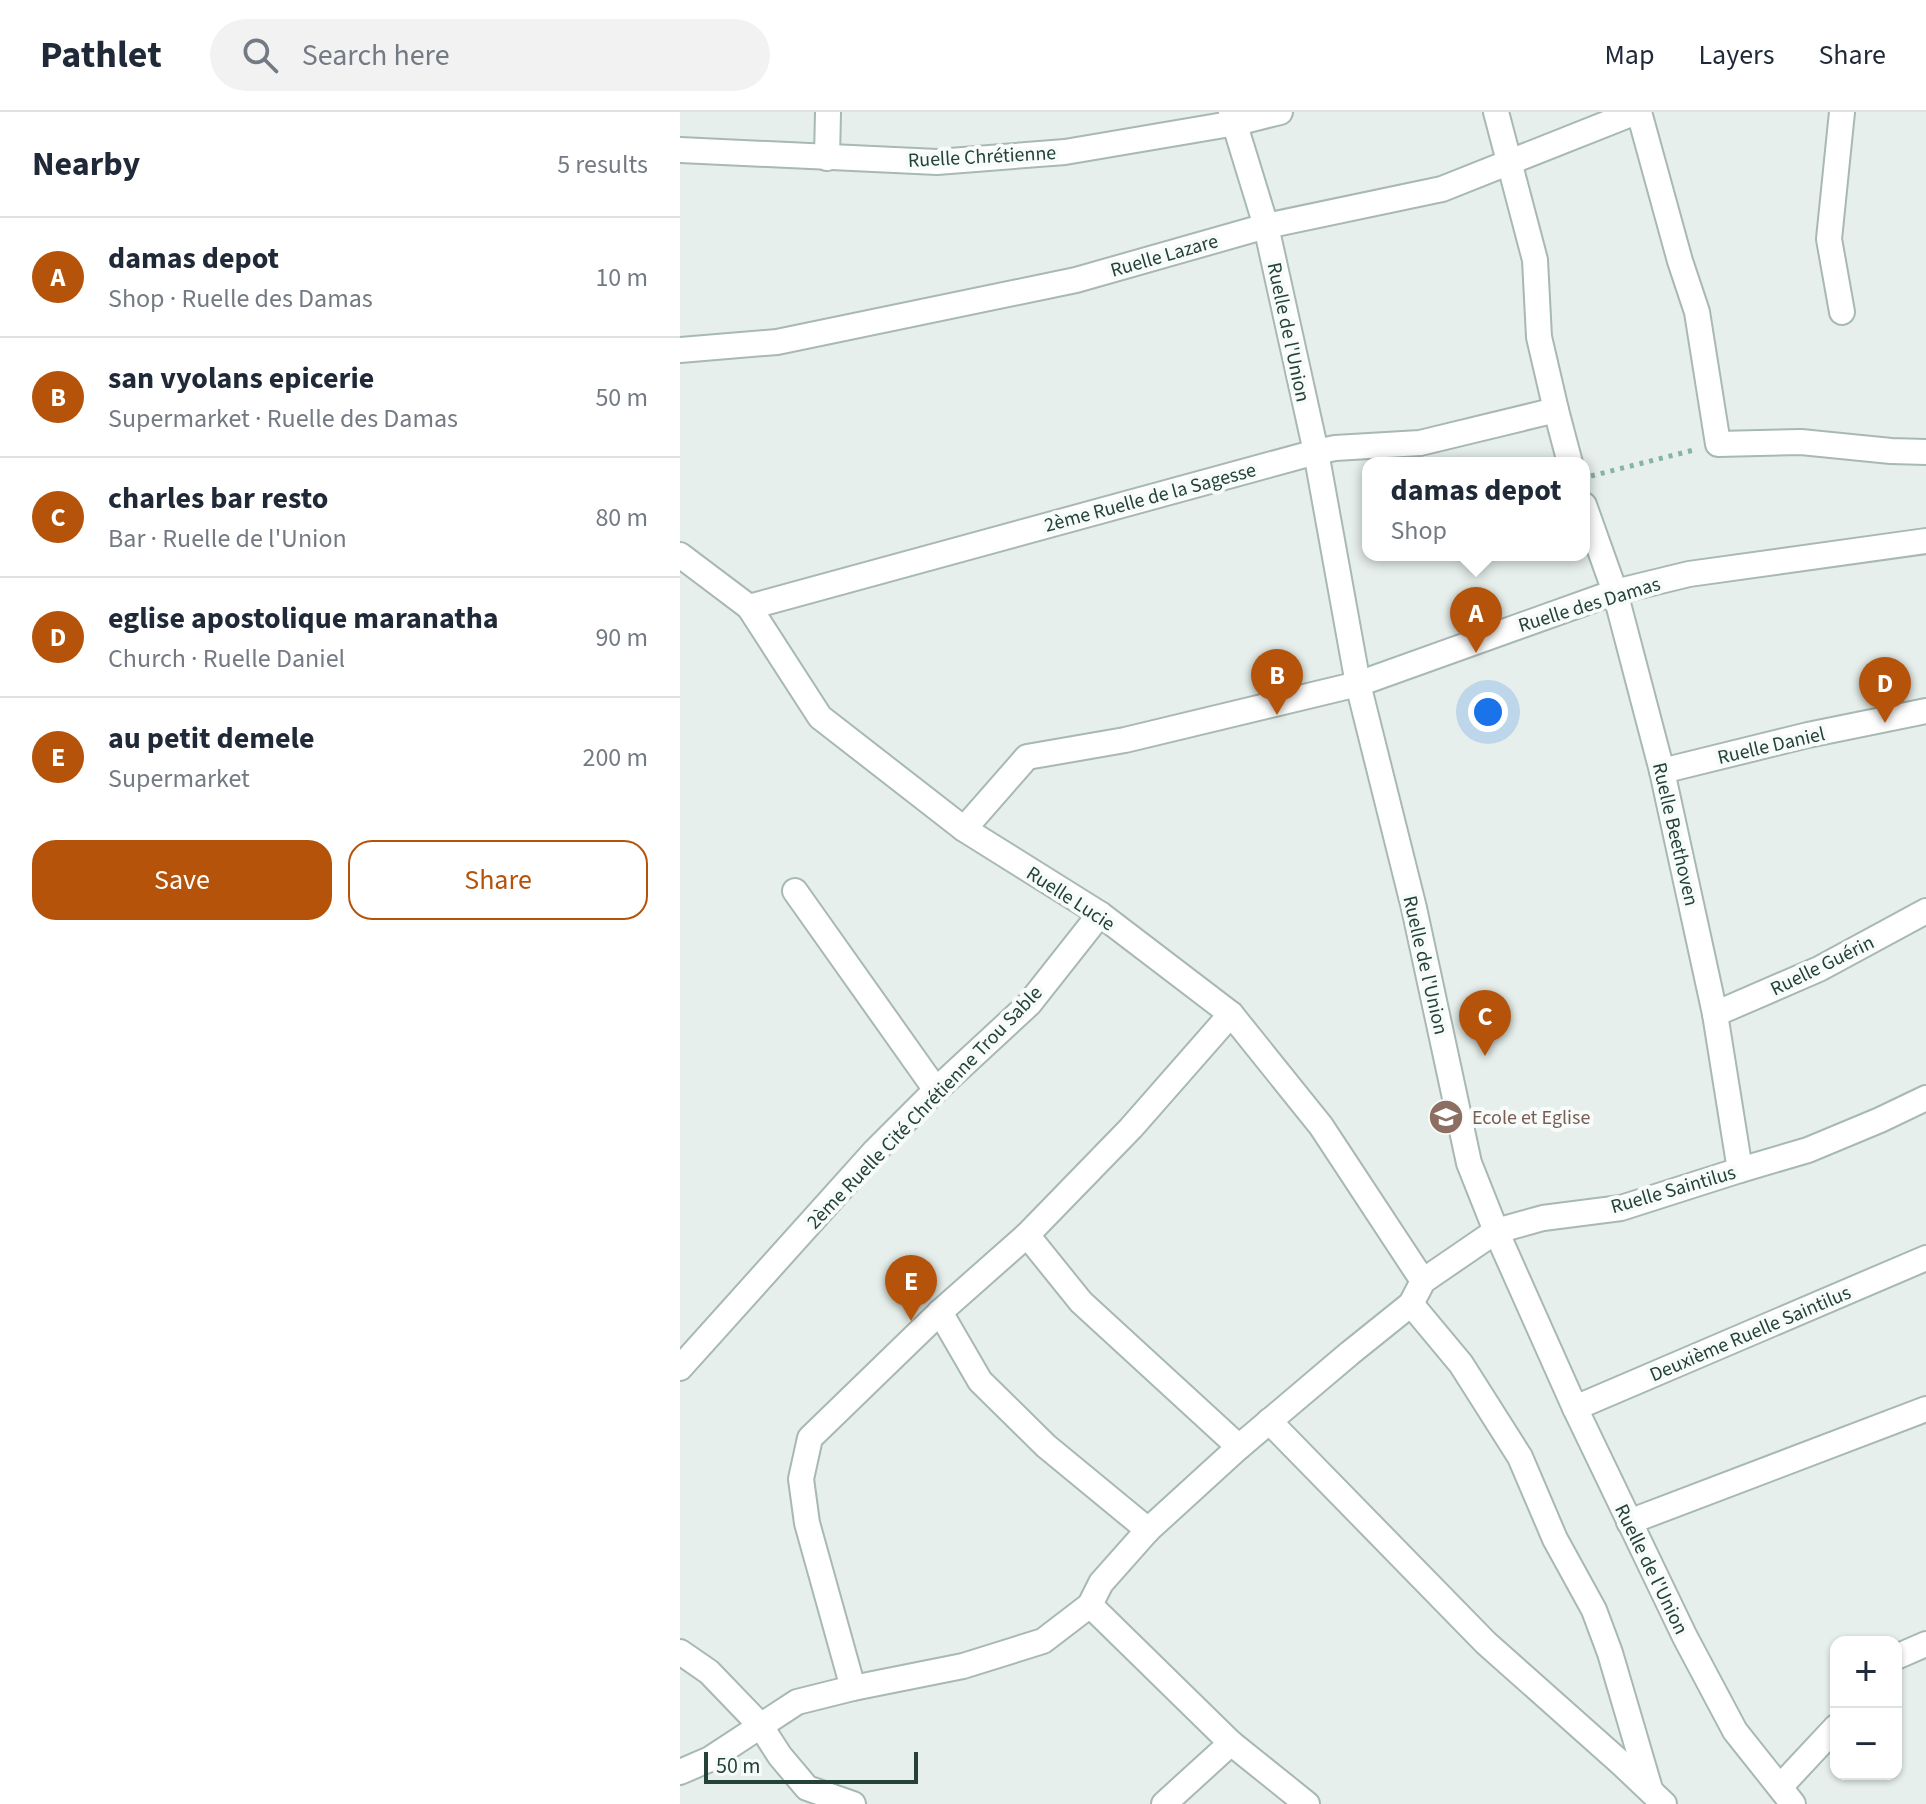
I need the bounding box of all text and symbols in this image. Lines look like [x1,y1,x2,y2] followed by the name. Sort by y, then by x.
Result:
[210,19,770,91] search box
[40,28,162,82] text: Pathlet
[238,33,282,77] icon: search
[302,34,450,77] text: Search here
[1604,35,1654,75] text: Map
[1698,35,1774,75] text: Layers
[1818,35,1886,75] text: Share
[907,139,1057,175] street label: Ruelle Chrétienne
[32,140,140,189] text: Nearby
[557,146,648,183] text: 5 results
[1107,227,1222,285] street label: Ruelle Lazare
[108,237,279,280] text: damas depot
[51,259,65,296] text: A
[595,259,648,296] text: 10 m
[1260,260,1316,405] street label: Ruelle de l'Union
[108,280,373,317] text: Shop · Ruelle des Damas
[108,357,374,400] text: san vyolans epicerie
[50,379,66,416] text: B
[595,379,648,416] text: 50 m
[108,400,458,437] text: Supermarket · Ruelle des Damas
[1041,456,1259,540] street label: 2ème Ruelle de la Sagesse
[1362,457,1590,561] popup
[1390,469,1562,512] text: damas depot
[108,477,328,520] text: charles bar resto
[50,499,66,536] text: C
[595,499,648,536] text: 80 m
[1390,512,1447,549] text: Shop
[108,520,347,557] text: Bar · Ruelle de l'Union
[1515,570,1664,640] street label: Ruelle des Damas
[1450,587,1502,653] pin: A
[108,597,499,640] text: eglise apostolique maranatha
[50,619,66,656] text: D
[595,619,648,656] text: 90 m
[108,640,345,677] text: Church · Ruelle Daniel
[1251,649,1303,715] pin: B
[1859,657,1911,723] pin: D
[1468,692,1508,732] your location
[108,717,315,760] text: au petit demele
[1715,720,1828,772] street label: Ruelle Daniel
[51,739,65,776] text: E
[582,739,648,776] text: 200 m
[108,760,250,797] text: Supermarket
[1645,760,1705,909] street label: Ruelle Beethoven
[32,840,332,920] button: Save
[348,840,648,920] button: Share
[1021,860,1120,938] street label: Ruelle Lucie
[1395,893,1455,1038] street label: Ruelle de l'Union
[1766,929,1879,1003] street label: Ruelle Guérin
[800,980,1049,1236] street label: 2ème Ruelle Cité Chrétienne Trou Sable
[1459,990,1511,1056] pin: C
[1427,1098,1465,1136] school or university icon: Ecole et Eglise
[1472,1104,1590,1132] place label: Ecole et Eglise
[1607,1159,1739,1221] street label: Ruelle Saintilus
[885,1255,937,1321] pin: E
[1645,1279,1855,1389] street label: Deuxième Ruelle Saintilus
[1607,1500,1695,1639] street label: Ruelle de l'Union
[1830,1636,1902,1780] map controls
[1830,1636,1902,1708] button: +
[1830,1708,1902,1780] button: −
[704,1748,918,1784] scale bar
[716,1750,761,1782] text: 50 m

